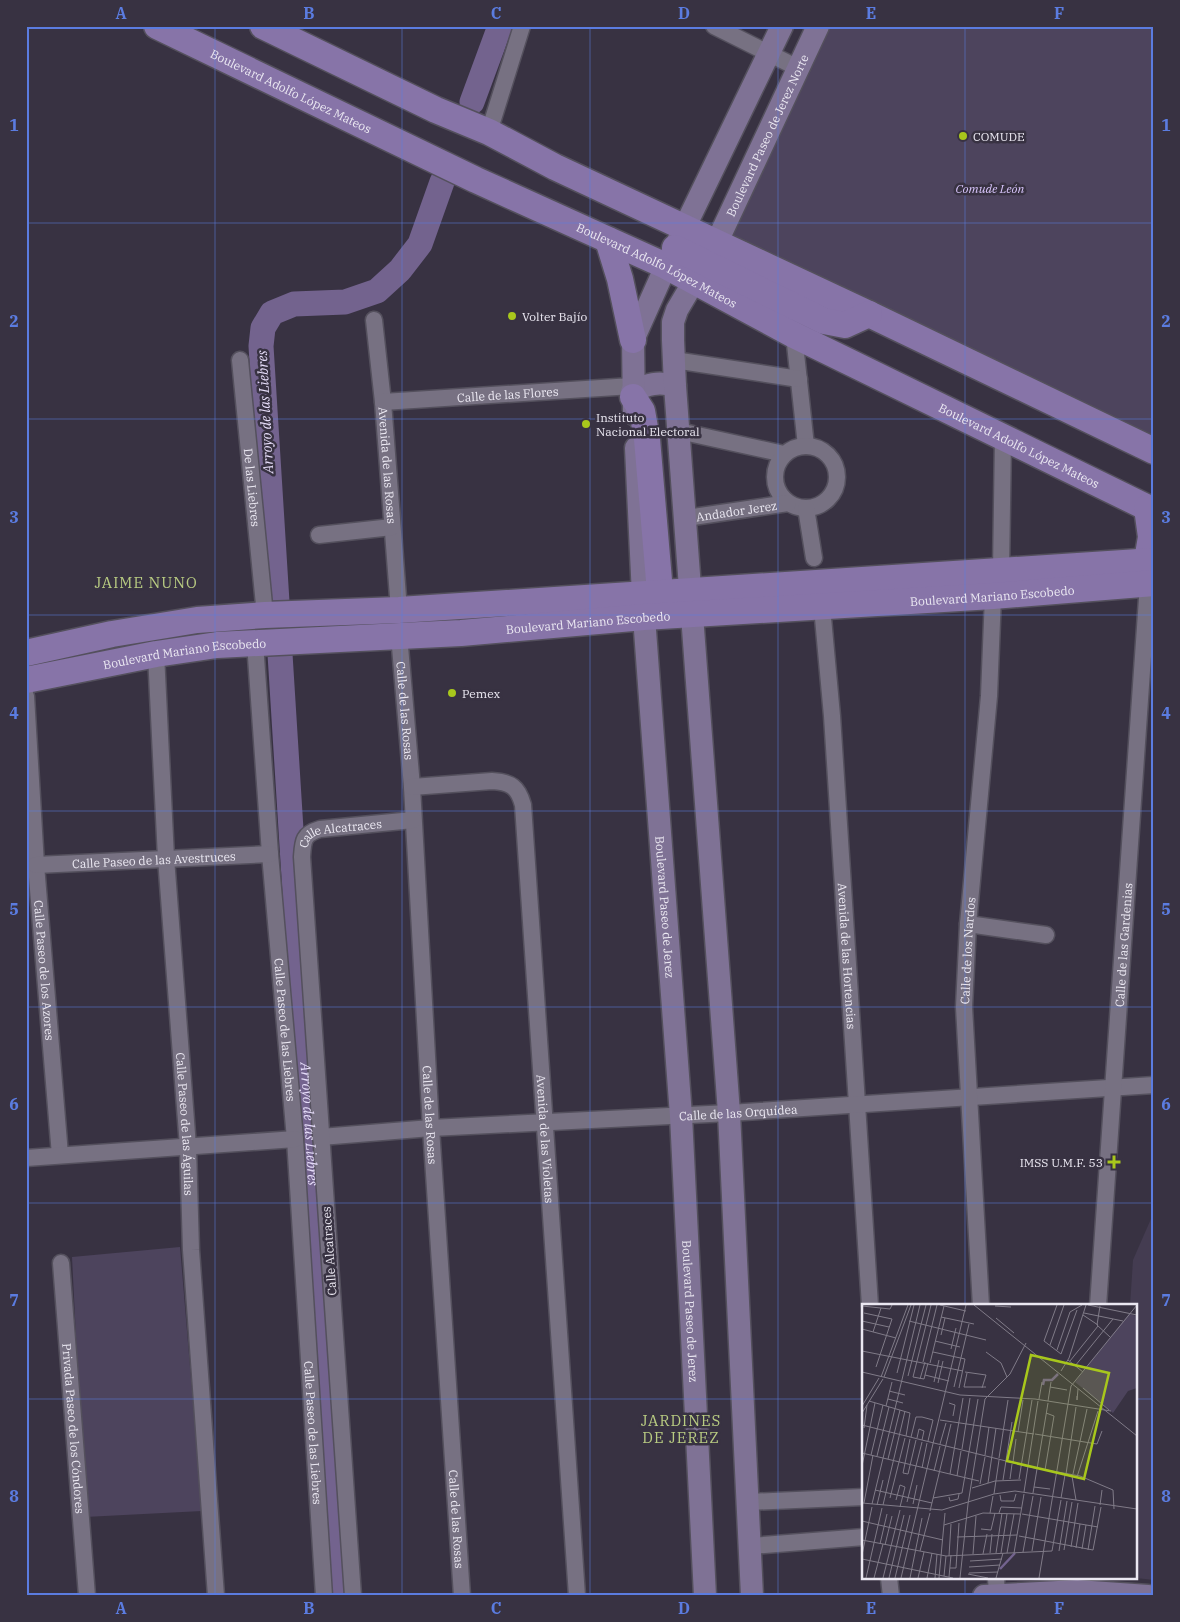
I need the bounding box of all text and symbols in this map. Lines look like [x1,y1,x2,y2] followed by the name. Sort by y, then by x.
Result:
[115,3,127,23] text: A
[303,3,315,23] text: B
[491,3,501,23] text: C
[678,3,690,23] text: D
[866,3,876,23] text: E
[1054,3,1064,23] text: F
[208,46,374,136] street label: Boulevard Adolfo López Mateos
[722,52,811,219] street label: Boulevard Paseo de Jerez Norte
[9,115,19,135] text: 1
[1161,115,1171,135] text: 1
[973,129,1025,144] place label: COMUDE
[957,130,969,142] marker: COMUDE
[956,181,1025,196] park label: Comude León
[574,219,740,310] street label: Boulevard Adolfo López Mateos
[522,309,587,324] place label: Volter Bajío
[506,310,518,322] marker: Volter Bajío
[9,311,19,331] text: 2
[1161,311,1171,331] text: 2
[253,349,277,475] water label: Arroyo de las Liebres
[457,383,559,405] street label: Calle de las Flores
[937,400,1102,491] street label: Boulevard Adolfo López Mateos
[376,406,400,524] street label: Avenida de las Rosas
[596,410,700,439] place label: Instituto Nacional Electoral
[580,418,592,430] marker: Instituto Nacional Electoral
[241,447,264,527] street label: De las Liebres
[695,497,778,524] street label: Andador Jerez
[9,507,19,527] text: 3
[1161,507,1171,527] text: 3
[94,573,198,592] district label: JAIME NUNO
[909,582,1075,608] street label: Boulevard Mariano Escobedo
[505,608,671,637] street label: Boulevard Mariano Escobedo
[102,635,267,672] street label: Boulevard Mariano Escobedo
[394,661,417,761] street label: Calle de las Rosas
[462,686,500,701] place label: Pemex
[446,687,458,699] marker: Pemex
[9,703,19,723] text: 4
[1161,703,1171,723] text: 4
[295,816,383,849] street label: Calle Alcatraces
[653,835,678,979] street label: Boulevard Paseo de Jerez
[72,848,236,871] street label: Calle Paseo de las Avestruces
[835,882,860,1030] street label: Avenida de las Hortencias
[1111,882,1135,1007] street label: Calle de las Gardenias
[957,896,978,1005] street label: Calle de los Nardos
[9,899,19,919] text: 5
[1161,899,1171,919] text: 5
[31,900,58,1041] street label: Calle Paseo de los Azores
[272,957,299,1102] street label: Calle Paseo de las Liebres
[173,1052,197,1196] street label: Calle Paseo de las Águilas
[297,1061,322,1187] water label: Arroyo de las Liebres
[420,1065,441,1165] street label: Calle de las Rosas
[534,1074,558,1204] street label: Avenida de las Violetas
[9,1094,19,1114] text: 6
[1161,1094,1171,1114] text: 6
[679,1101,798,1123] street label: Calle de las Orquídea
[1020,1155,1103,1170] place label: IMSS U.M.F. 53
[1107,1155,1121,1169] marker: IMSS U.M.F. 53
[318,1206,340,1296] street label: Calle Alcatraces
[680,1240,702,1383] street label: Boulevard Paseo de Jerez
[9,1290,19,1310] text: 7
[1161,1290,1171,1310] text: 7
[862,1304,1138,1580] inset map
[60,1343,88,1515] street label: Privada Paseo de los Cóndores
[302,1360,326,1505] street label: Calle Paseo de las Liebres
[641,1411,721,1447] district label: JARDINES DE JEREZ
[446,1469,468,1569] street label: Calle de las Rosas
[9,1486,19,1506] text: 8
[1161,1486,1171,1506] text: 8
[115,1598,127,1618] text: A
[303,1598,315,1618] text: B
[491,1598,501,1618] text: C
[678,1598,690,1618] text: D
[866,1598,876,1618] text: E
[1054,1598,1064,1618] text: F

